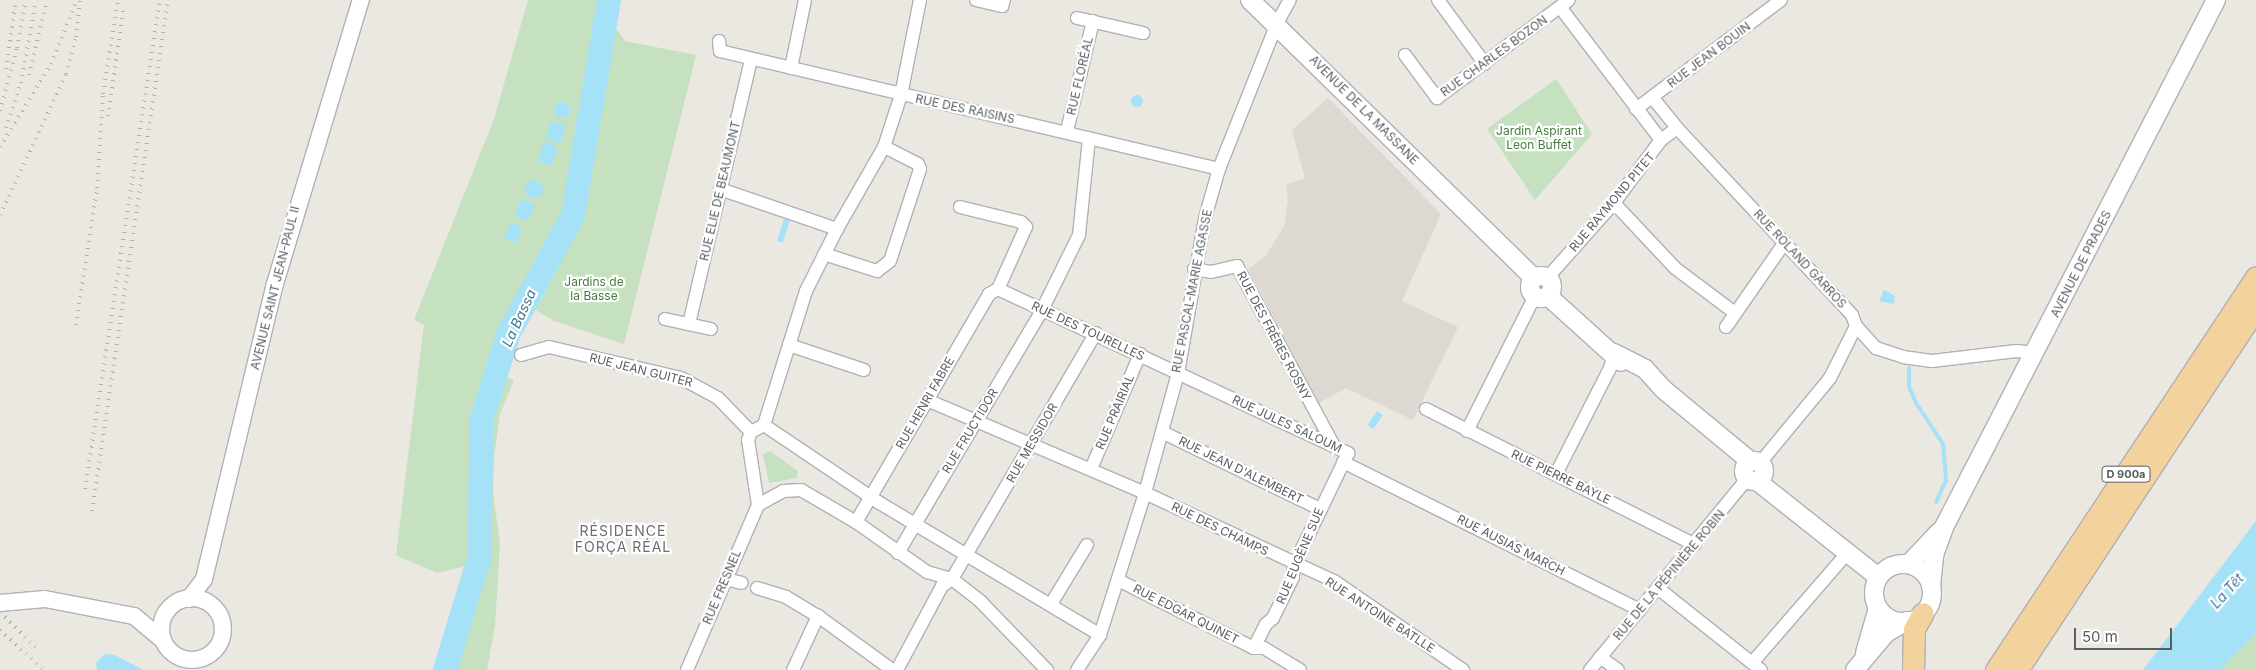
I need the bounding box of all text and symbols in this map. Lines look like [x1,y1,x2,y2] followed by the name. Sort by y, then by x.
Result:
[1438,12,1550,100] street label: RUE CHARLES BOZON
[1665,19,1753,91] street label: RUE JEAN BOUIN
[1064,35,1096,117] street label: RUE FLORÉAL
[1306,52,1422,168] street label: AVENUE DE LA MASSANE
[914,91,1016,127] street label: RUE DES RAISINS
[697,120,743,262] street label: RUE ELIE DE BEAUMONT
[1496,124,1582,152] park label: Jardin Aspirant Leon Buffet
[1566,149,1658,255] street label: RUE RAYMOND PITET
[248,205,302,371] street label: AVENUE SAINT JEAN-PAUL II
[1751,207,1849,311] street label: RUE ROLAND GARROS
[1169,208,1215,374] street label: RUE PASCAL-MARIE AGASSE
[2048,208,2114,320] street label: AVENUE DE PRADES
[1234,269,1314,403] street label: RUE DES FRÈRES ROSNY
[564,275,624,303] park label: Jardins de la Basse
[498,287,540,349] water label: La Bassa
[1029,298,1147,364] street label: RUE DES TOURELLES
[588,350,694,390] street label: RUE JEAN GUITER
[893,354,957,452] street label: RUE HENRI FABRE
[1093,372,1137,452] street label: RUE PRAIRIAL
[939,386,1001,476] street label: RUE FRUCTIDOR
[1230,392,1344,456] street label: RUE JULES SALOUM
[1003,401,1061,485] street label: RUE MESSIDOR
[1176,434,1306,506] street label: RUE JEAN D'ALEMBERT
[1509,447,1613,507] street label: RUE PIERRE BAYLE
[2101,466,2151,482] road number: D 900a
[1169,499,1271,559] street label: RUE DES CHAMPS
[1273,506,1327,606] street label: RUE EUGÈNE SUE
[1610,507,1728,643] street label: RUE DE LA PÉPINIÈRE ROBIN
[1455,512,1567,578] street label: RUE AUSIAS MARCH
[573,523,673,556] district label: RÉSIDENCE FORÇA RÉAL
[700,547,744,627] street label: RUE FRESNEL
[2207,570,2247,612] water label: La Têt
[1323,574,1437,656] street label: RUE ANTOINE BATLLE
[1131,581,1241,647] street label: RUE EDGAR QUINET
[2076,618,2174,650] scale bar
[2082,627,2118,646] text: 50 m

